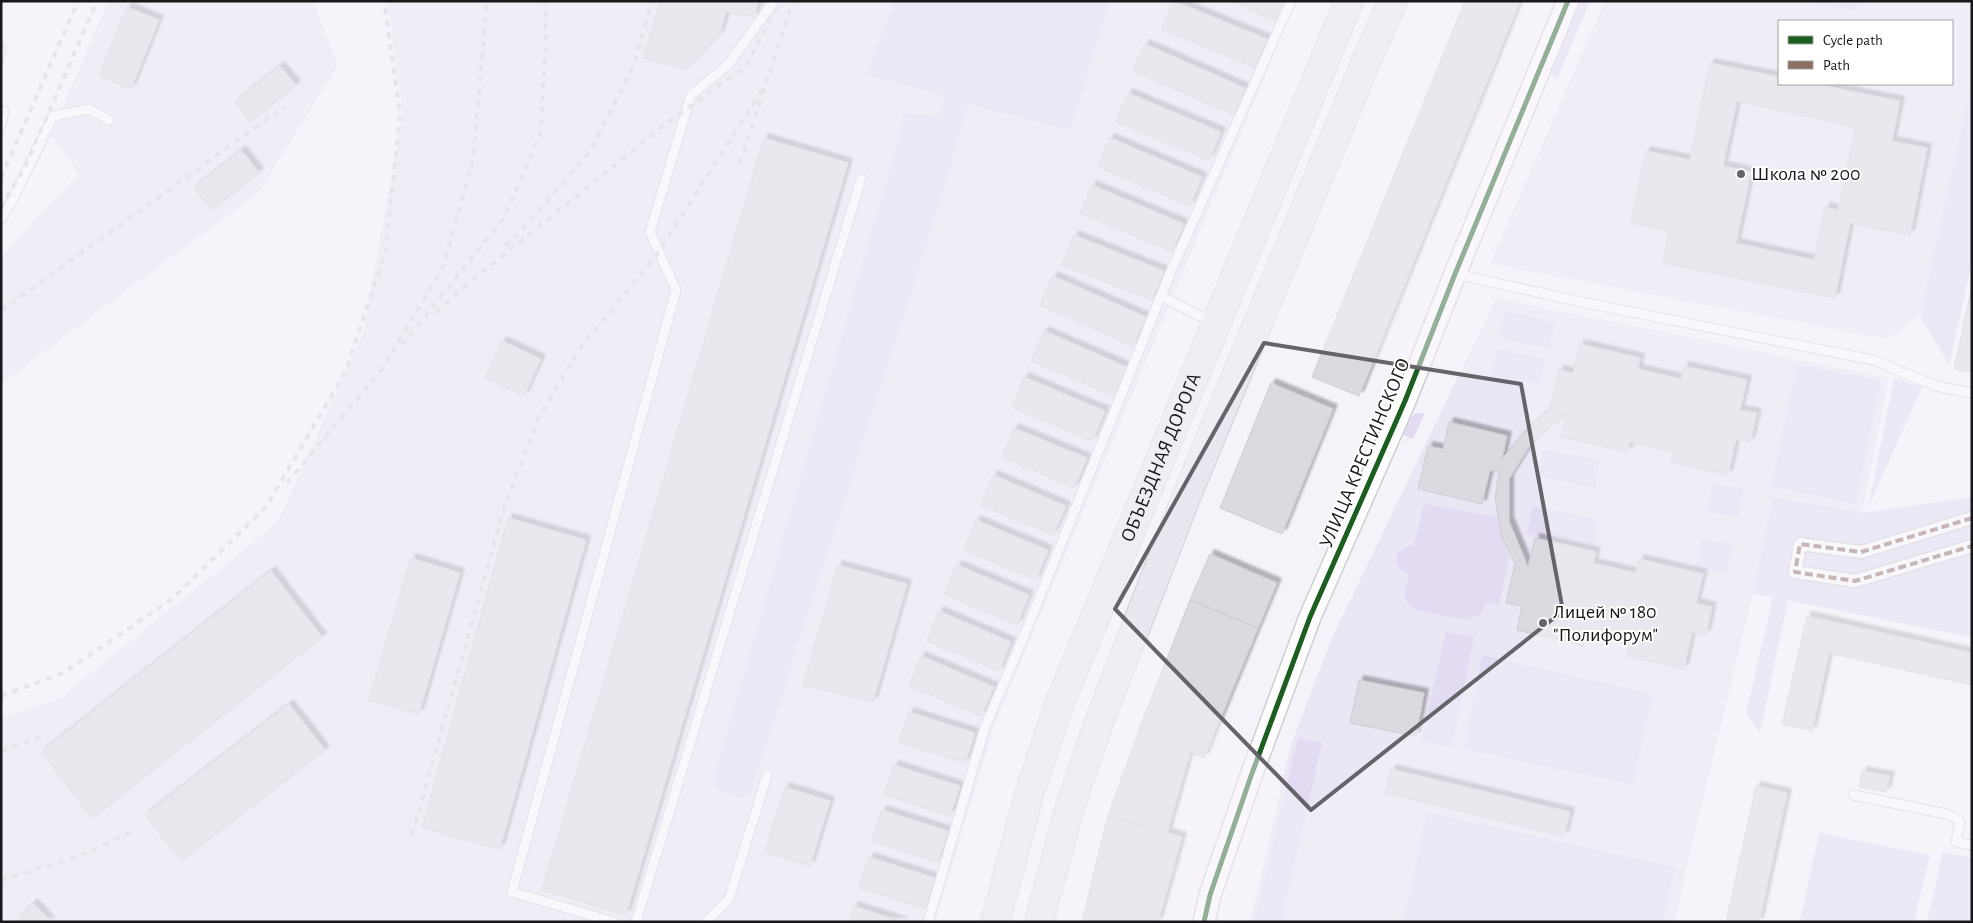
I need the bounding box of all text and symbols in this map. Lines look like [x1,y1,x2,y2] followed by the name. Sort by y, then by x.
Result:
[1778,20,1953,85] legend
[1823,33,1883,48] text: Cycle path
[1823,58,1850,73] text: Path
[1751,164,1861,184] place label: Школа № 200
[1735,168,1747,180] marker: Школа № 200
[1316,355,1414,551] street label: УЛИЦА КРЕСТИНСКОГО
[1117,370,1205,545] street label: ОБЪЕЗДНАЯ ДОРОГА
[1553,602,1658,645] place label: Лицей № 180 "Полифорум"
[1537,617,1549,629] marker: Лицей № 180 "Полифорум"

